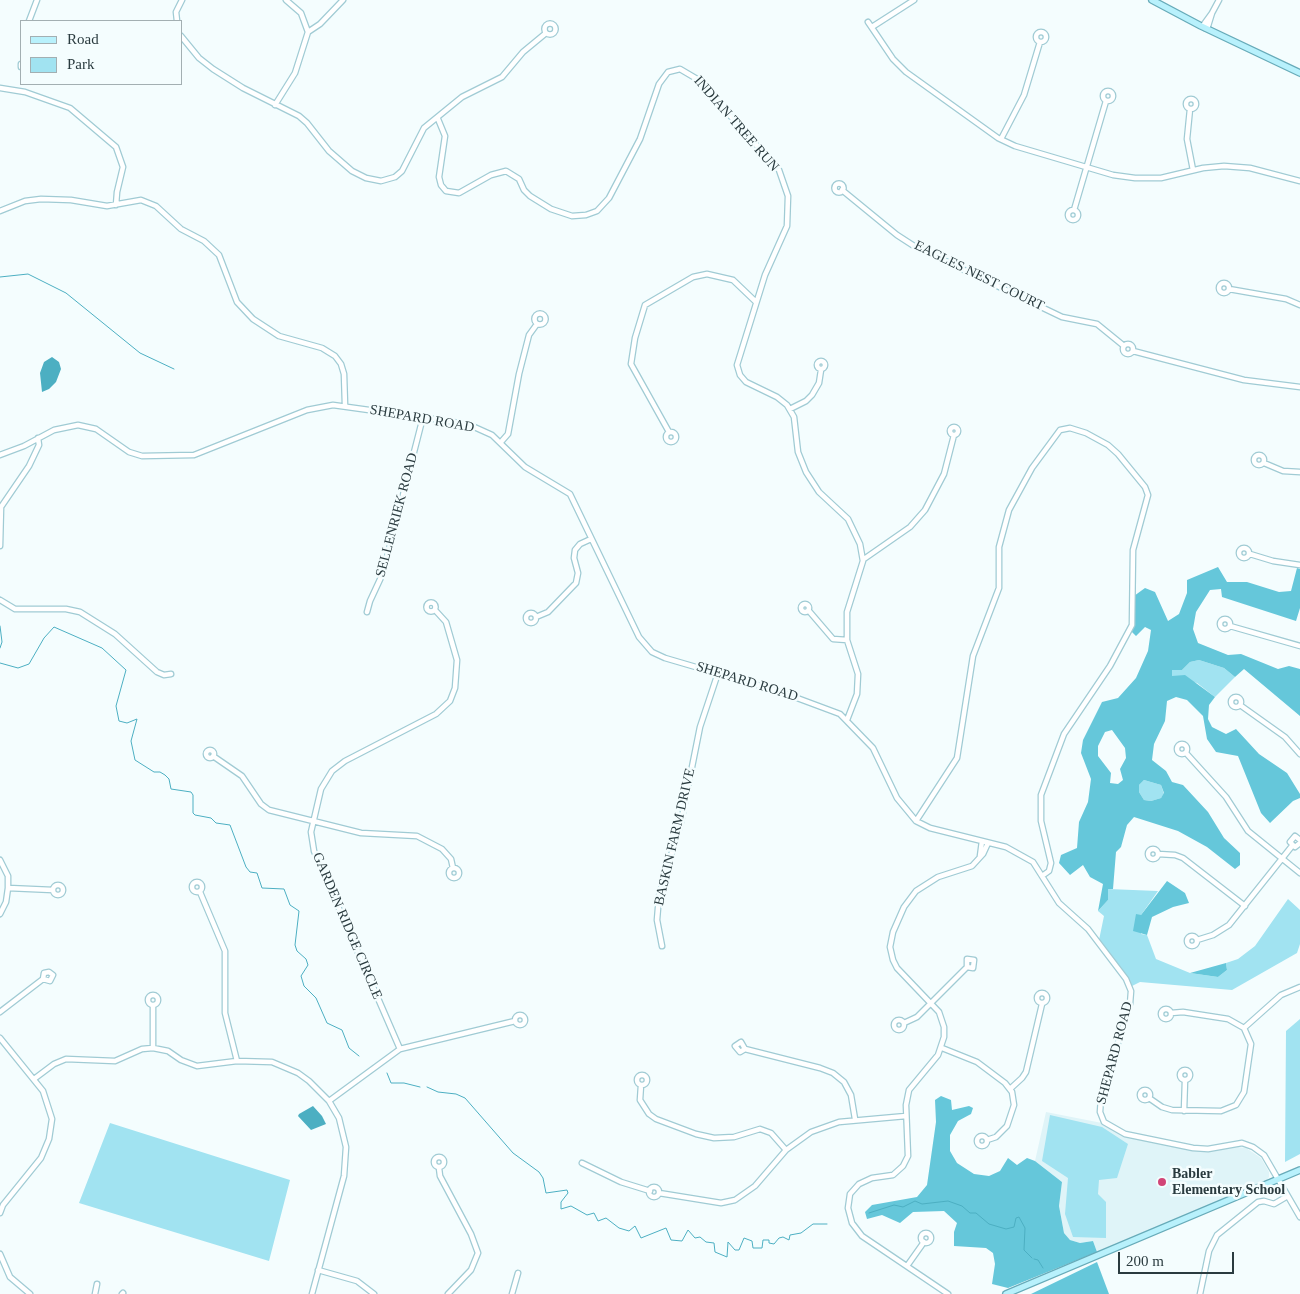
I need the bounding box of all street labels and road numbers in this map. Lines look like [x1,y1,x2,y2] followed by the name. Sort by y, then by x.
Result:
[690,73,782,175] street label: INDIAN TREE RUN
[911,237,1047,315] street label: EAGLES NEST COURT
[369,402,475,436] street label: SHEPARD ROAD
[372,451,422,579] street label: SELLENRIEK ROAD
[694,659,800,705] street label: SHEPARD ROAD
[651,767,699,907] street label: BASKIN FARM DRIVE
[308,850,386,1002] street label: GARDEN RIDGE CIRCLE
[1093,1000,1137,1106] street label: SHEPARD ROAD

